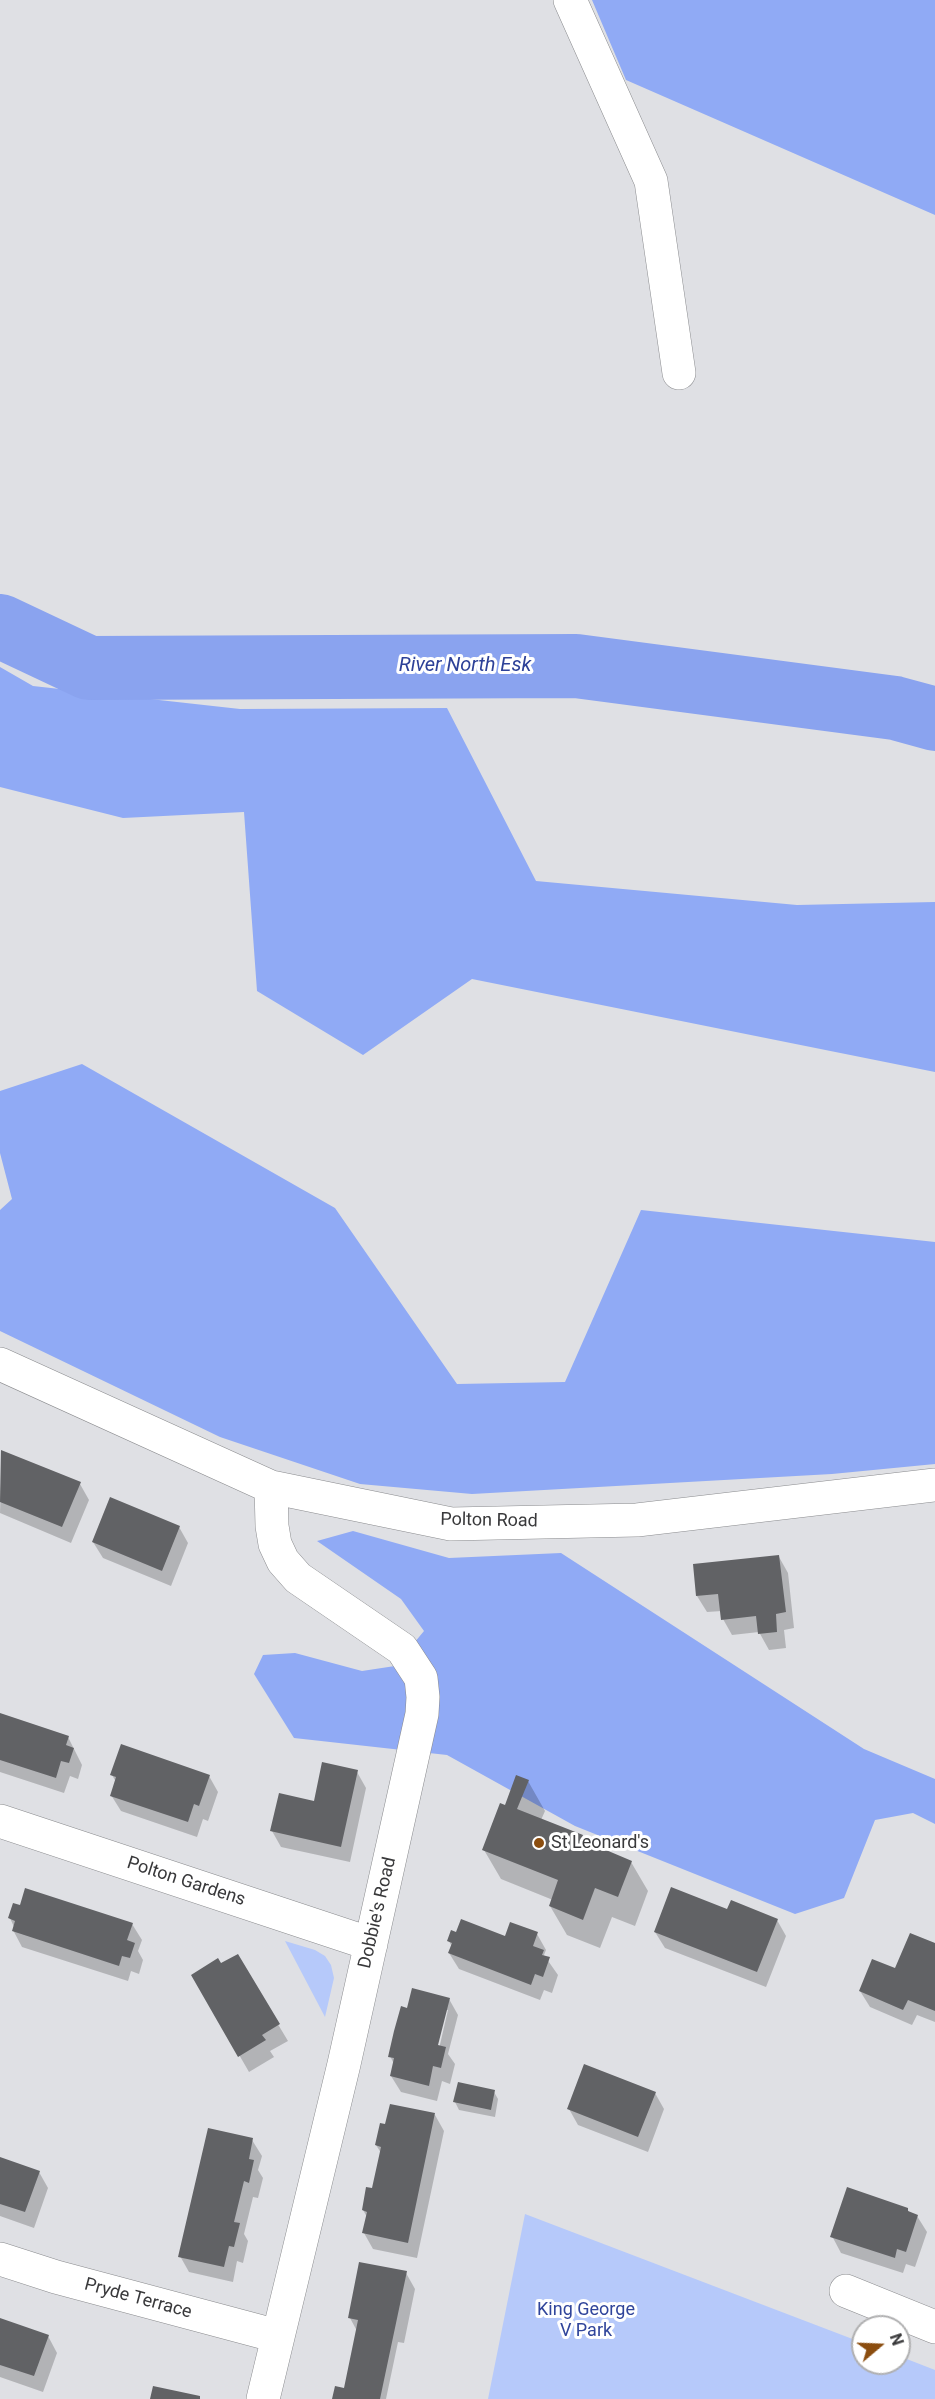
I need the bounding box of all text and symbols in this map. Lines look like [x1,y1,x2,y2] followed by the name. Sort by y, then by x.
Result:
[399,654,531,678] water label: River North Esk
[440,1509,538,1533] street label: Polton Road
[551,1832,649,1854] place label: St Leonard's
[532,1836,546,1850] marker: St Leonard's
[124,1853,248,1911] street label: Polton Gardens
[355,1855,401,1971] street label: Dobbie's Road
[82,2274,194,2324] street label: Pryde Terrace
[537,2299,635,2342] park label: King George V Park
[851,2315,911,2375] north arrow
[886,2331,907,2348] text: N

